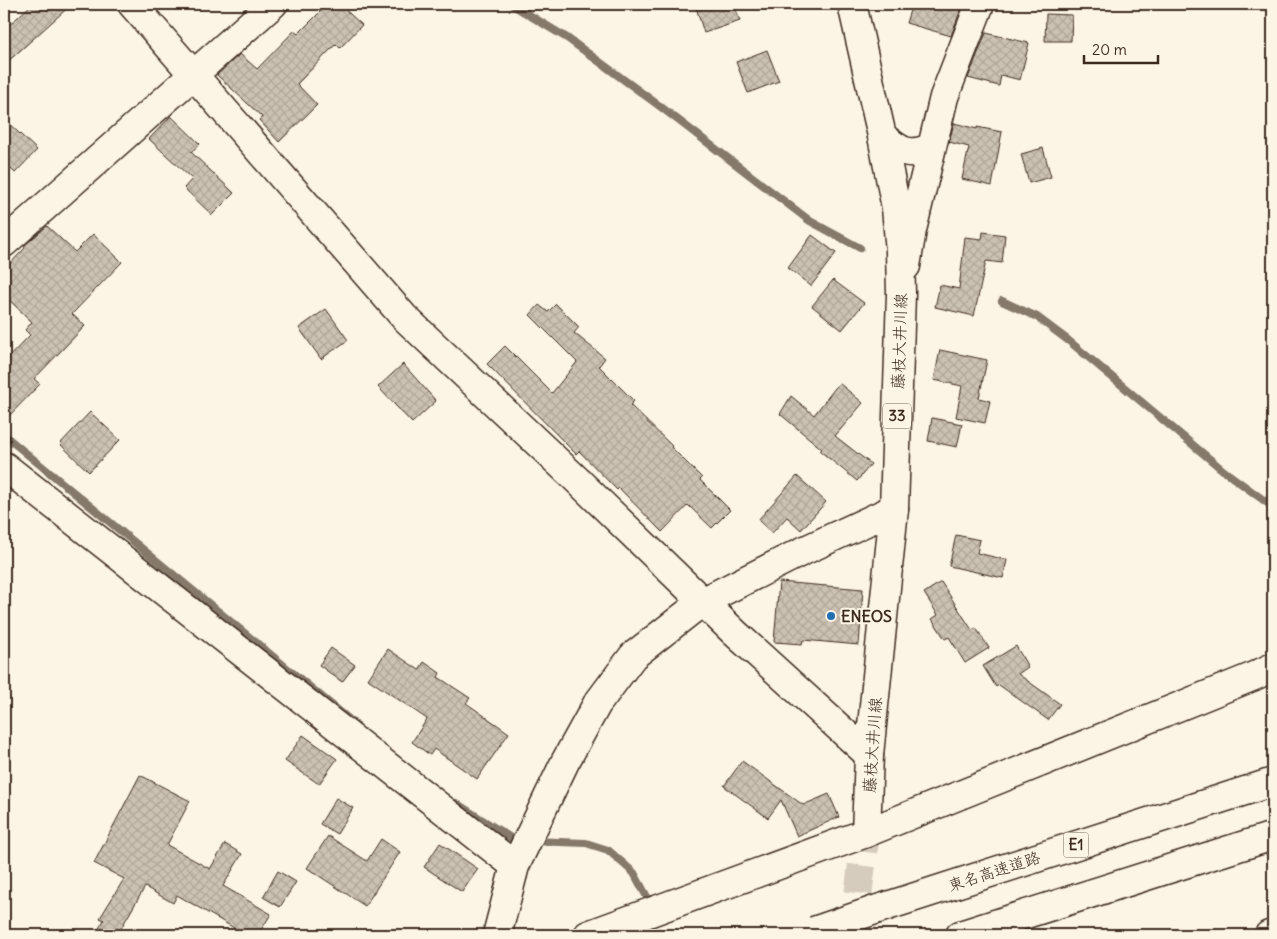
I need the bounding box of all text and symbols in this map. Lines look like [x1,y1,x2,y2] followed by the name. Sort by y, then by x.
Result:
[1084,32,1158,64] scale bar
[1092,40,1127,59] text: 20 m
[887,293,911,389] street label: 藤枝大井川線
[883,404,911,428] road number: 33
[841,606,892,626] place label: ENEOS
[825,610,837,622] marker: ENEOS
[859,696,885,794] street label: 藤枝大井川線
[1064,832,1088,858] road number: E1
[945,847,1043,895] street label: 東名高速道路

